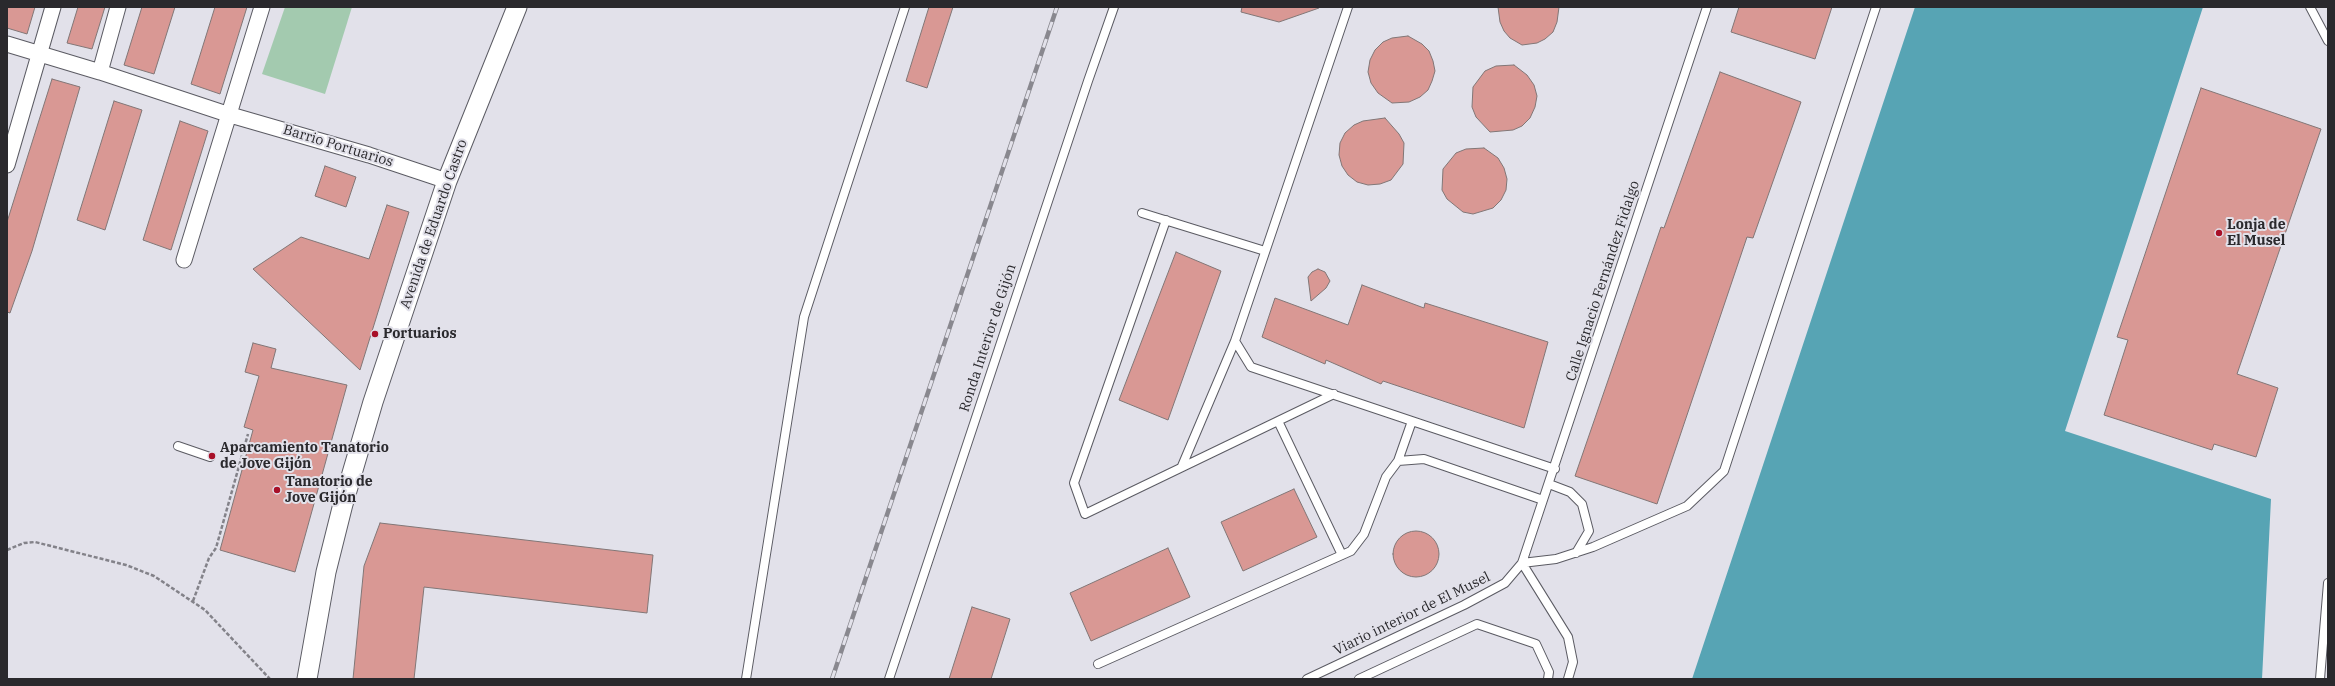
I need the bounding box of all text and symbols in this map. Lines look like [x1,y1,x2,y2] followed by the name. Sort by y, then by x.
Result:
[281,121,395,171] street label: Barrio Portuarios
[397,137,471,311] street label: Avenida de Eduardo Castro
[1563,179,1643,383] street label: Calle Ignacio Fernández Fidalgo
[2227,217,2286,250] place label: Lonja de El Musel
[2214,228,2224,238] marker: Lonja de El Musel
[956,262,1020,414] street label: Ronda Interior de Gijón
[383,326,457,342] place label: Portuarios
[370,329,380,339] marker: Portuarios
[220,440,389,472] place label: Aparcamiento Tanatorio de Jove Gijón
[207,451,217,461] marker: Aparcamiento Tanatorio de Jove Gijón
[285,474,373,506] place label: Tanatorio de Jove Gijón
[272,485,282,495] marker: Tanatorio de Jove Gijón
[1331,569,1493,659] street label: Viario interior de El Musel

